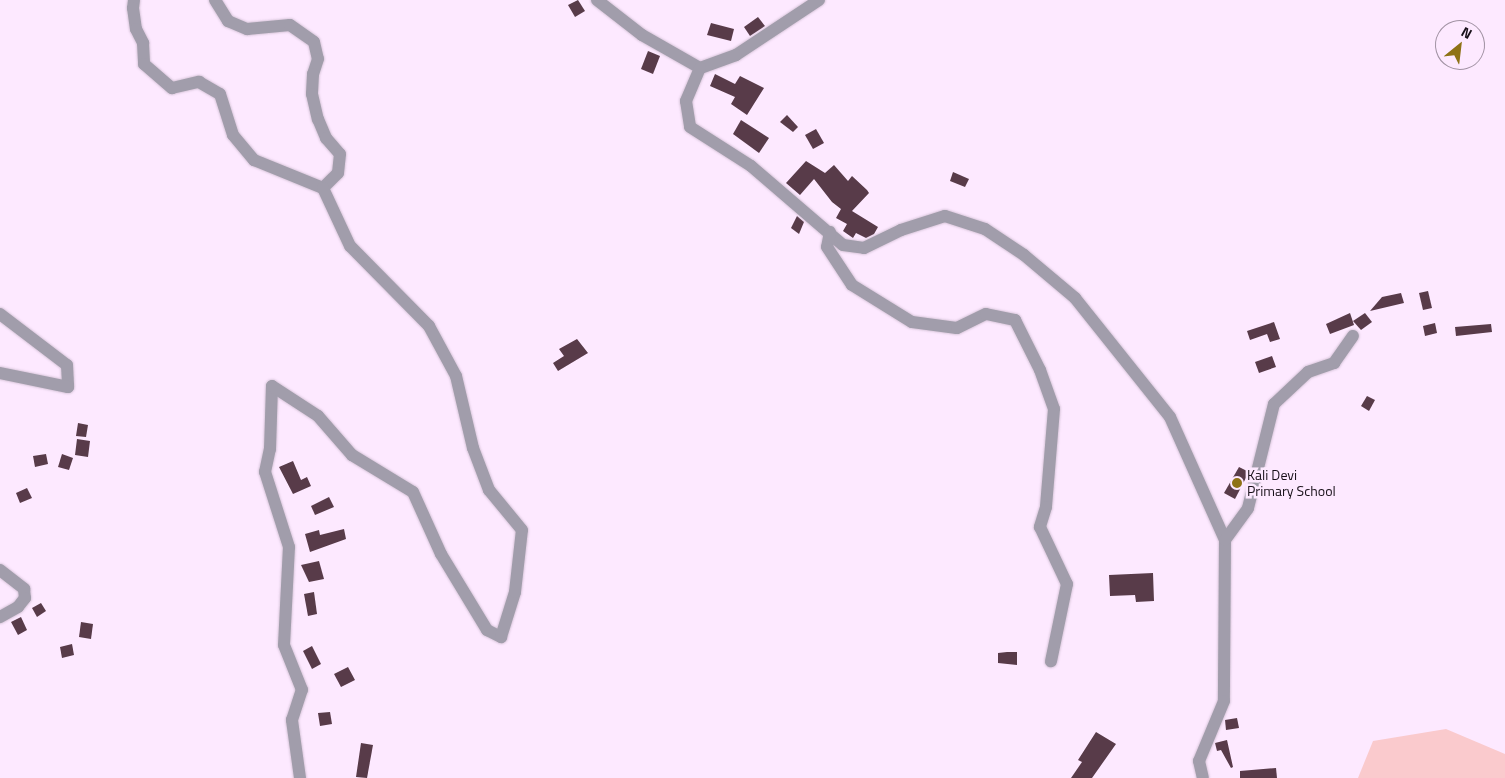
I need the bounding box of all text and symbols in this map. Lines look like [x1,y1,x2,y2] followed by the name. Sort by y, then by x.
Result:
[1435,20,1485,70] north arrow
[1458,21,1476,44] text: N
[1247,467,1336,500] place label: Kali Devi Primary School
[1231,477,1243,489] marker: Kali Devi Primary School

